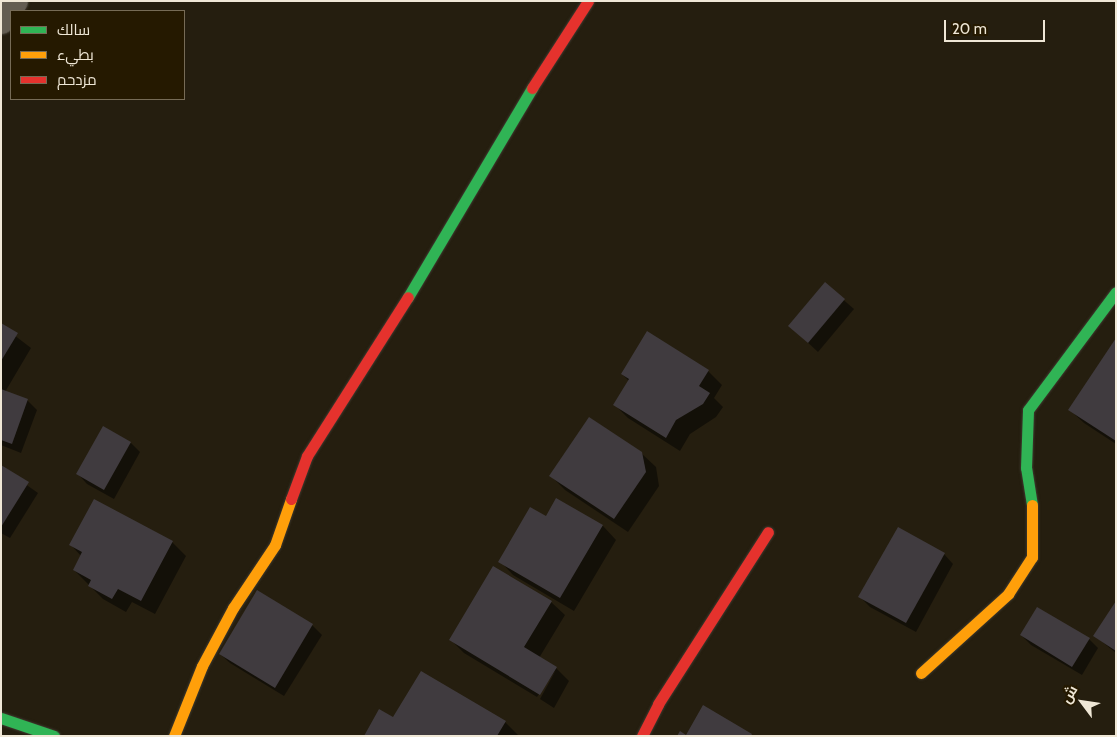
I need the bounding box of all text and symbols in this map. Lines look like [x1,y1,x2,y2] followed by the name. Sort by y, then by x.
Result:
[10,10,185,100] legend
[947,10,1048,42] scale bar
[952,20,987,38] text: 20 m
[57,21,90,39] text: سالك
[57,46,94,64] text: بطيء
[57,71,97,89] text: مزدحم
[1057,677,1107,727] north arrow
[1057,682,1081,707] text: ش

